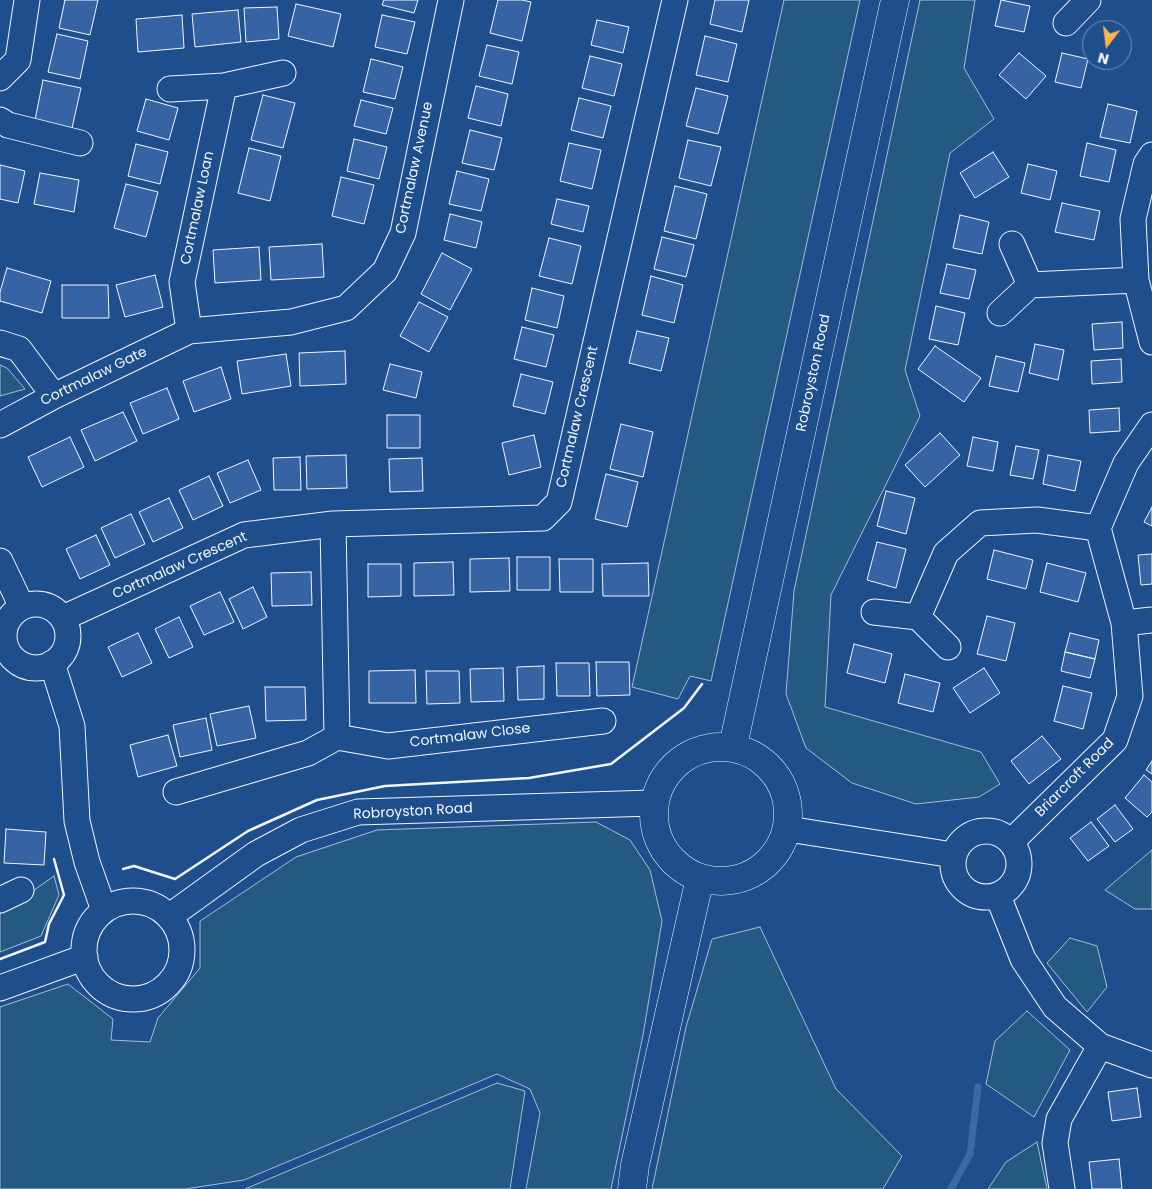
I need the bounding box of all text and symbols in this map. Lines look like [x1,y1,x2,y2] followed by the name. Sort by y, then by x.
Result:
[1082,20,1132,70] north arrow
[1096,48,1111,70] text: N
[393,100,437,236] street label: Cortmalaw Avenue
[178,150,218,266] street label: Cortmalaw Loan
[793,313,835,433] street label: Robroyston Road
[38,344,150,410] street label: Cortmalaw Gate
[553,344,603,490] street label: Cortmalaw Crescent
[110,529,250,603] street label: Cortmalaw Crescent
[409,720,531,752] street label: Cortmalaw Close
[1032,735,1118,821] street label: Briarcroft Road
[353,800,473,824] street label: Robroyston Road

